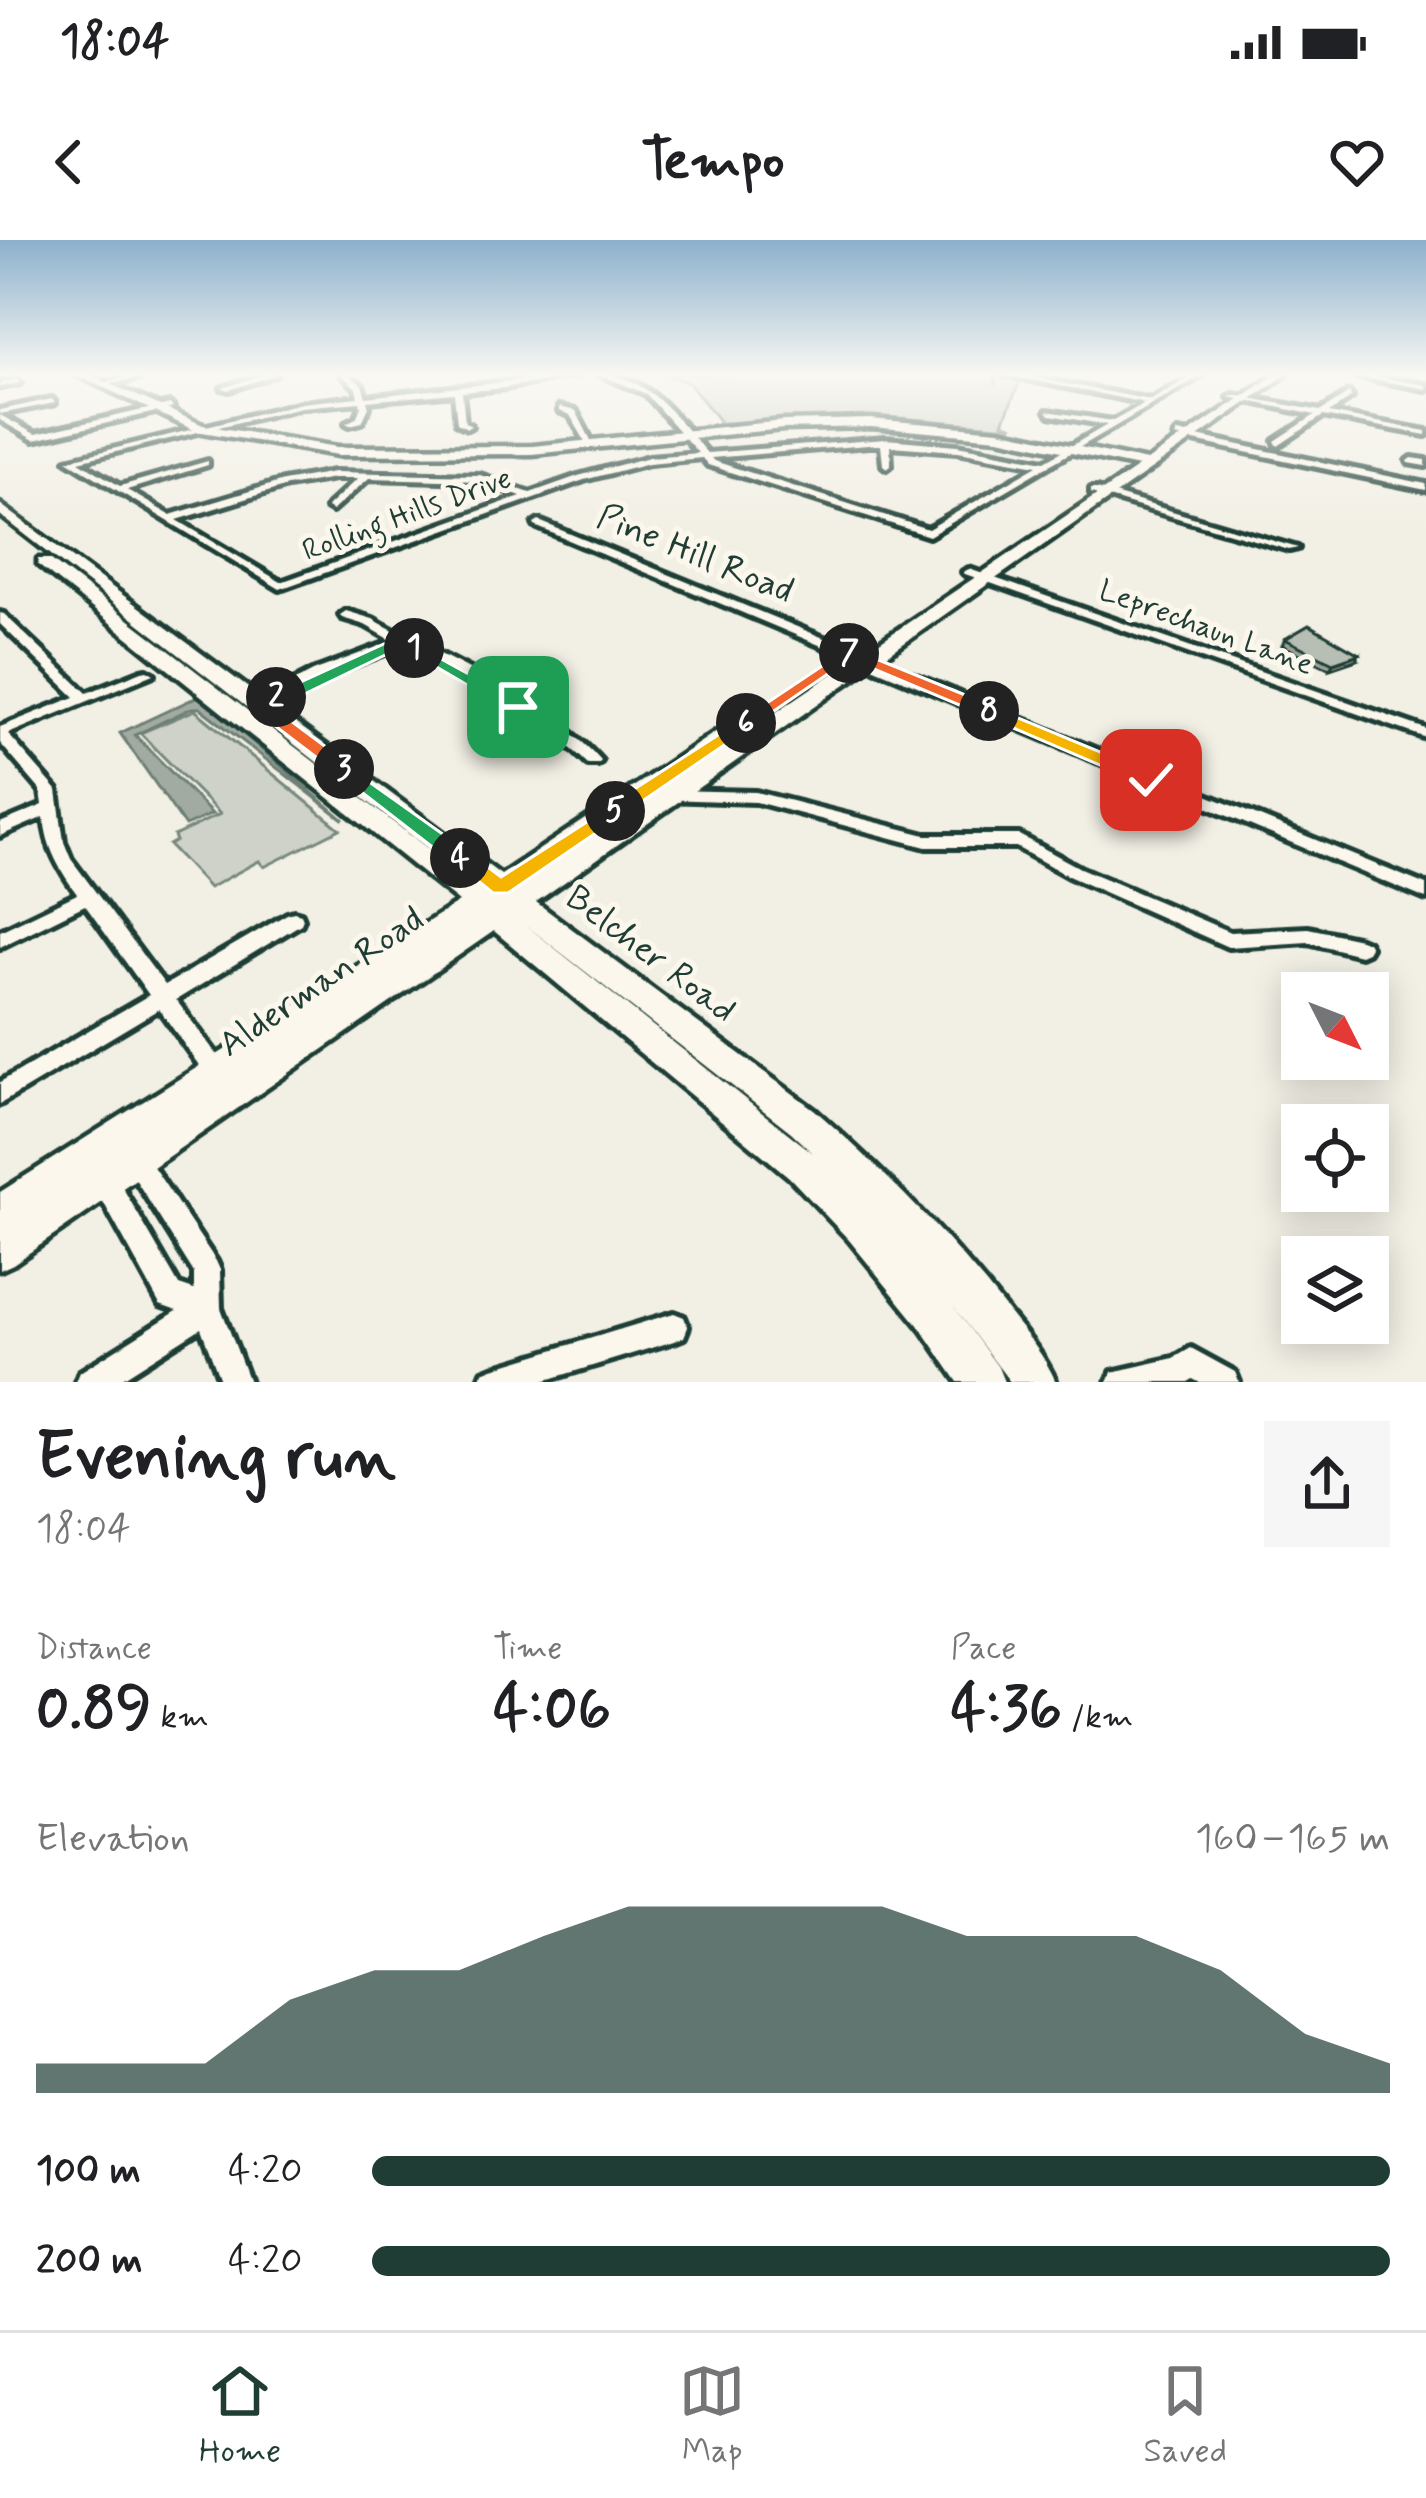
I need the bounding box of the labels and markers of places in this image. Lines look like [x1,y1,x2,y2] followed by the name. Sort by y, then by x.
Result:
[384,618,444,678] pin: 1
[819,623,879,683] pin: 7
[467,656,569,758] pin
[246,667,306,727] pin: 2
[959,681,1019,741] pin: 8
[716,693,776,753] pin: 6
[1100,729,1202,831] pin
[314,739,374,799] pin: 3
[585,781,645,841] pin: 5
[430,828,490,888] pin: 4

